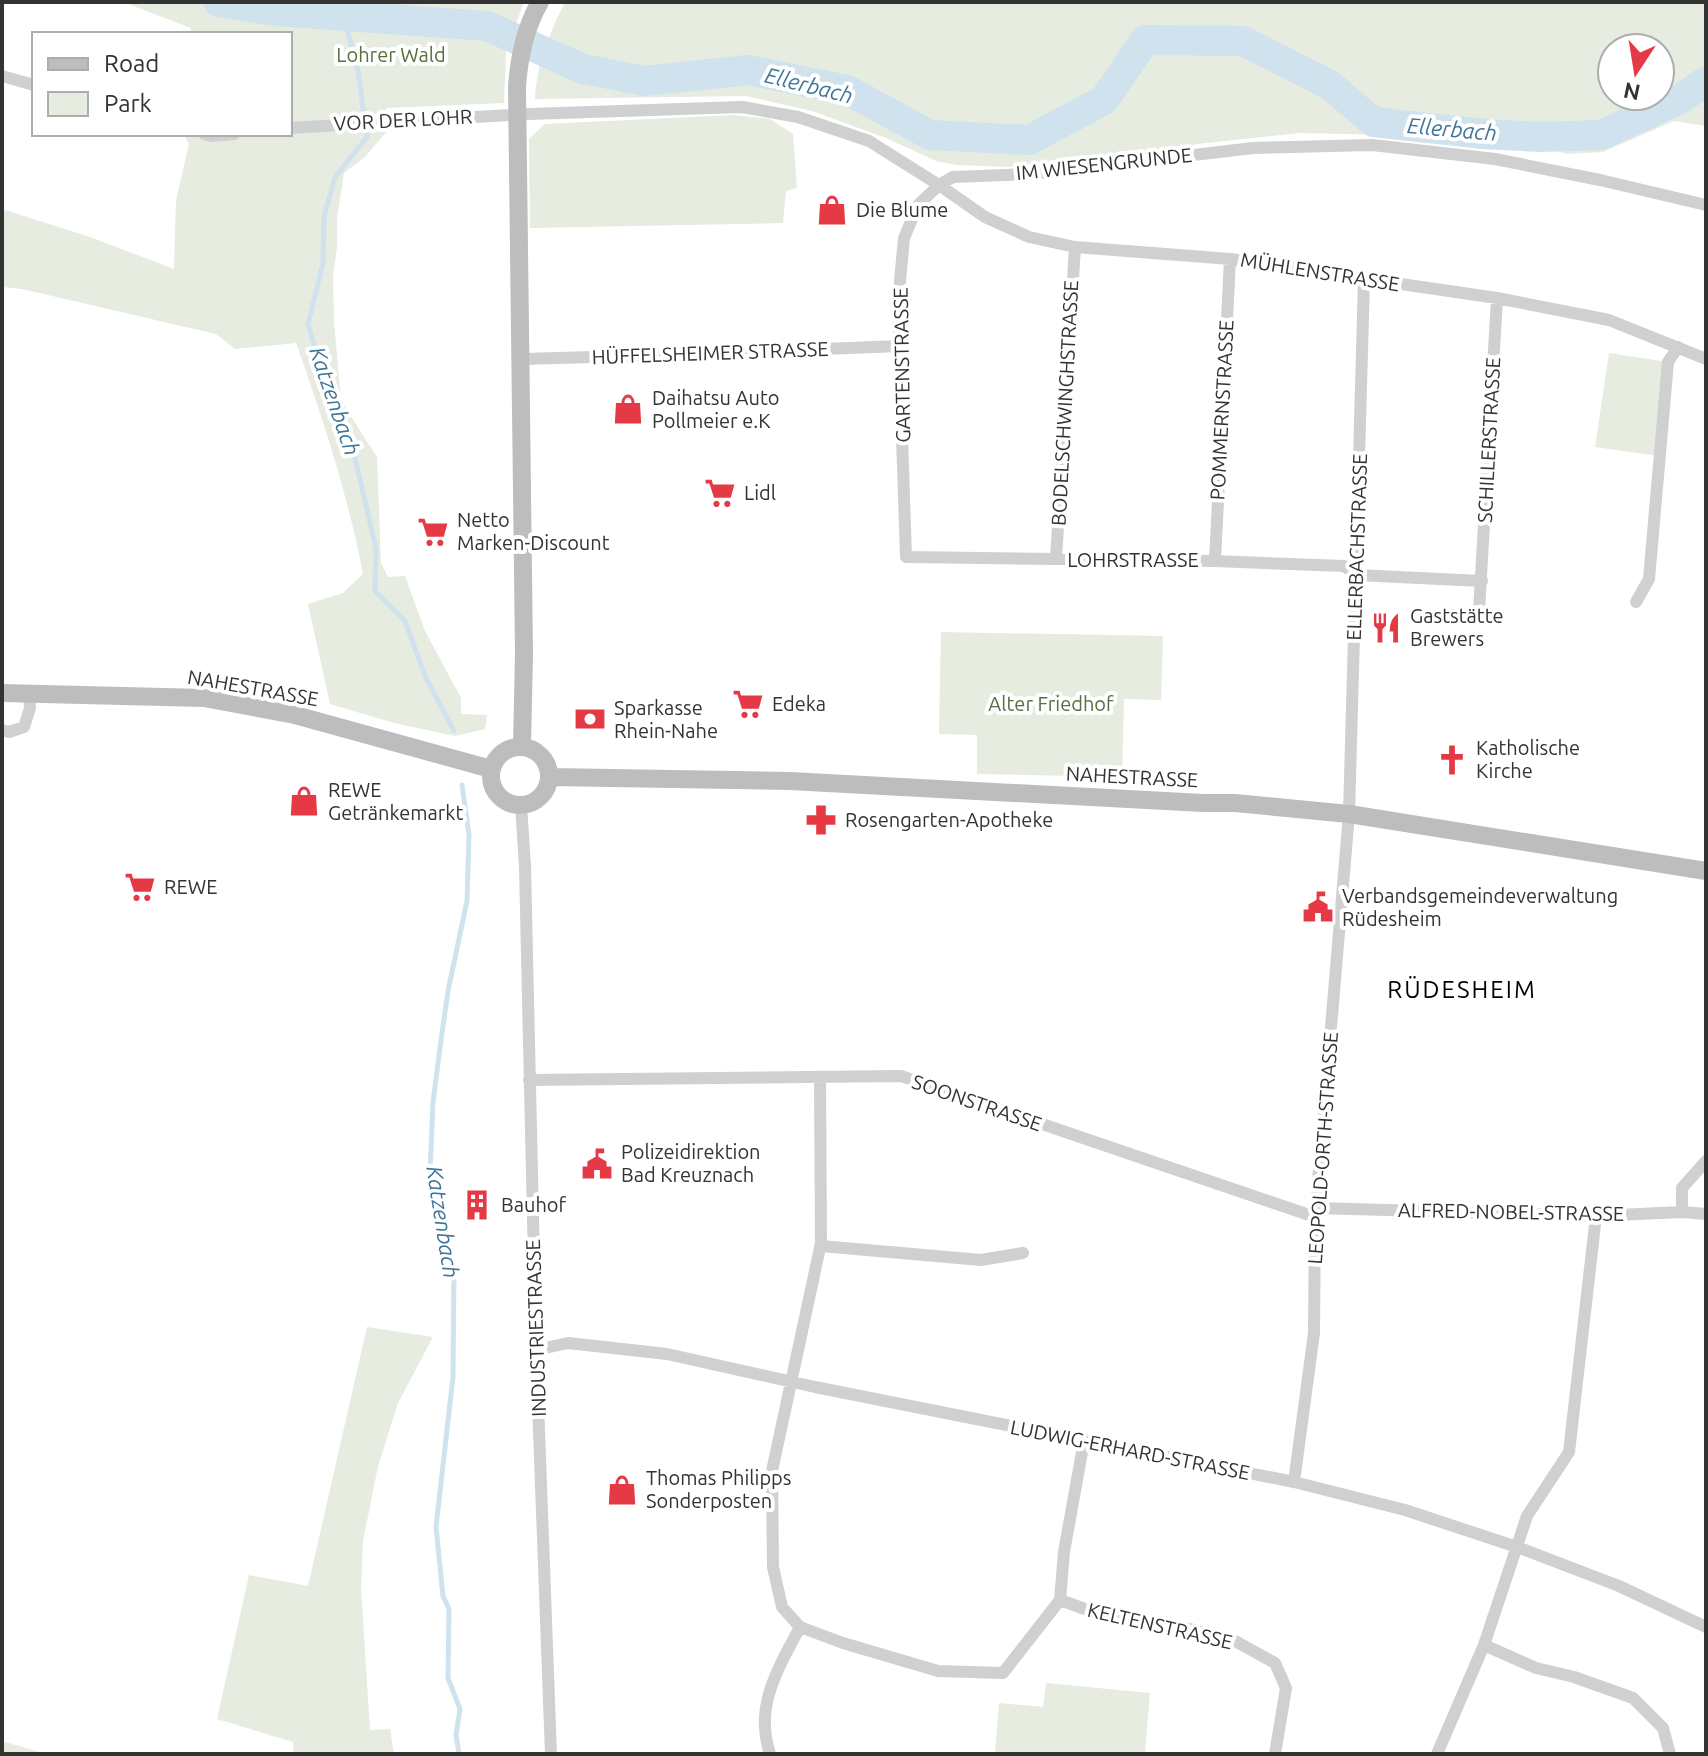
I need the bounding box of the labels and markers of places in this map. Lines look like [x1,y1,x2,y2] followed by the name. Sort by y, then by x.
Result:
[815,193,849,227] shop icon: Die Blume
[856,198,948,221] place label: Die Blume
[652,386,779,432] place label: Daihatsu Auto Pollmeier e.K
[611,392,645,426] shop icon: Daihatsu Auto Pollmeier e.K
[703,476,737,510] supermarket icon: Lidl
[744,481,776,504] place label: Lidl
[457,508,610,554] place label: Netto Marken-Discount
[416,515,450,549] supermarket icon: Netto Marken-Discount
[1410,604,1504,650] place label: Gaststätte Brewers
[1369,611,1403,645] restaurant icon: Gaststätte Brewers
[731,687,765,721] supermarket icon: Edeka
[772,692,826,715] place label: Edeka
[614,696,718,742] place label: Sparkasse Rhein-Nahe
[573,702,607,736] bank icon: Sparkasse Rhein-Nahe
[1476,736,1580,782] place label: Katholische Kirche
[1435,743,1469,777] church icon: Katholische Kirche
[328,778,463,824] place label: REWE Getränkemarkt
[287,784,321,818] shop icon: REWE Getränkemarkt
[804,803,838,837] pharmacy icon: Rosengarten-Apotheke
[845,808,1053,831] place label: Rosengarten-Apotheke
[123,870,157,904] supermarket icon: REWE
[164,875,217,898] place label: REWE
[1342,884,1618,930] place label: Verbandsgemeindeverwaltung Rüdesheim
[1301,890,1335,924] public building icon: Verbandsgemeindeverwaltung Rüdesheim
[621,1140,761,1186] place label: Polizeidirektion Bad Kreuznach
[580,1147,614,1181] public building icon: Polizeidirektion Bad Kreuznach
[460,1188,494,1222] building icon: Bauhof
[501,1193,567,1216] place label: Bauhof
[646,1466,791,1512] place label: Thomas Philipps Sonderposten
[605,1473,639,1507] shop icon: Thomas Philipps Sonderposten

